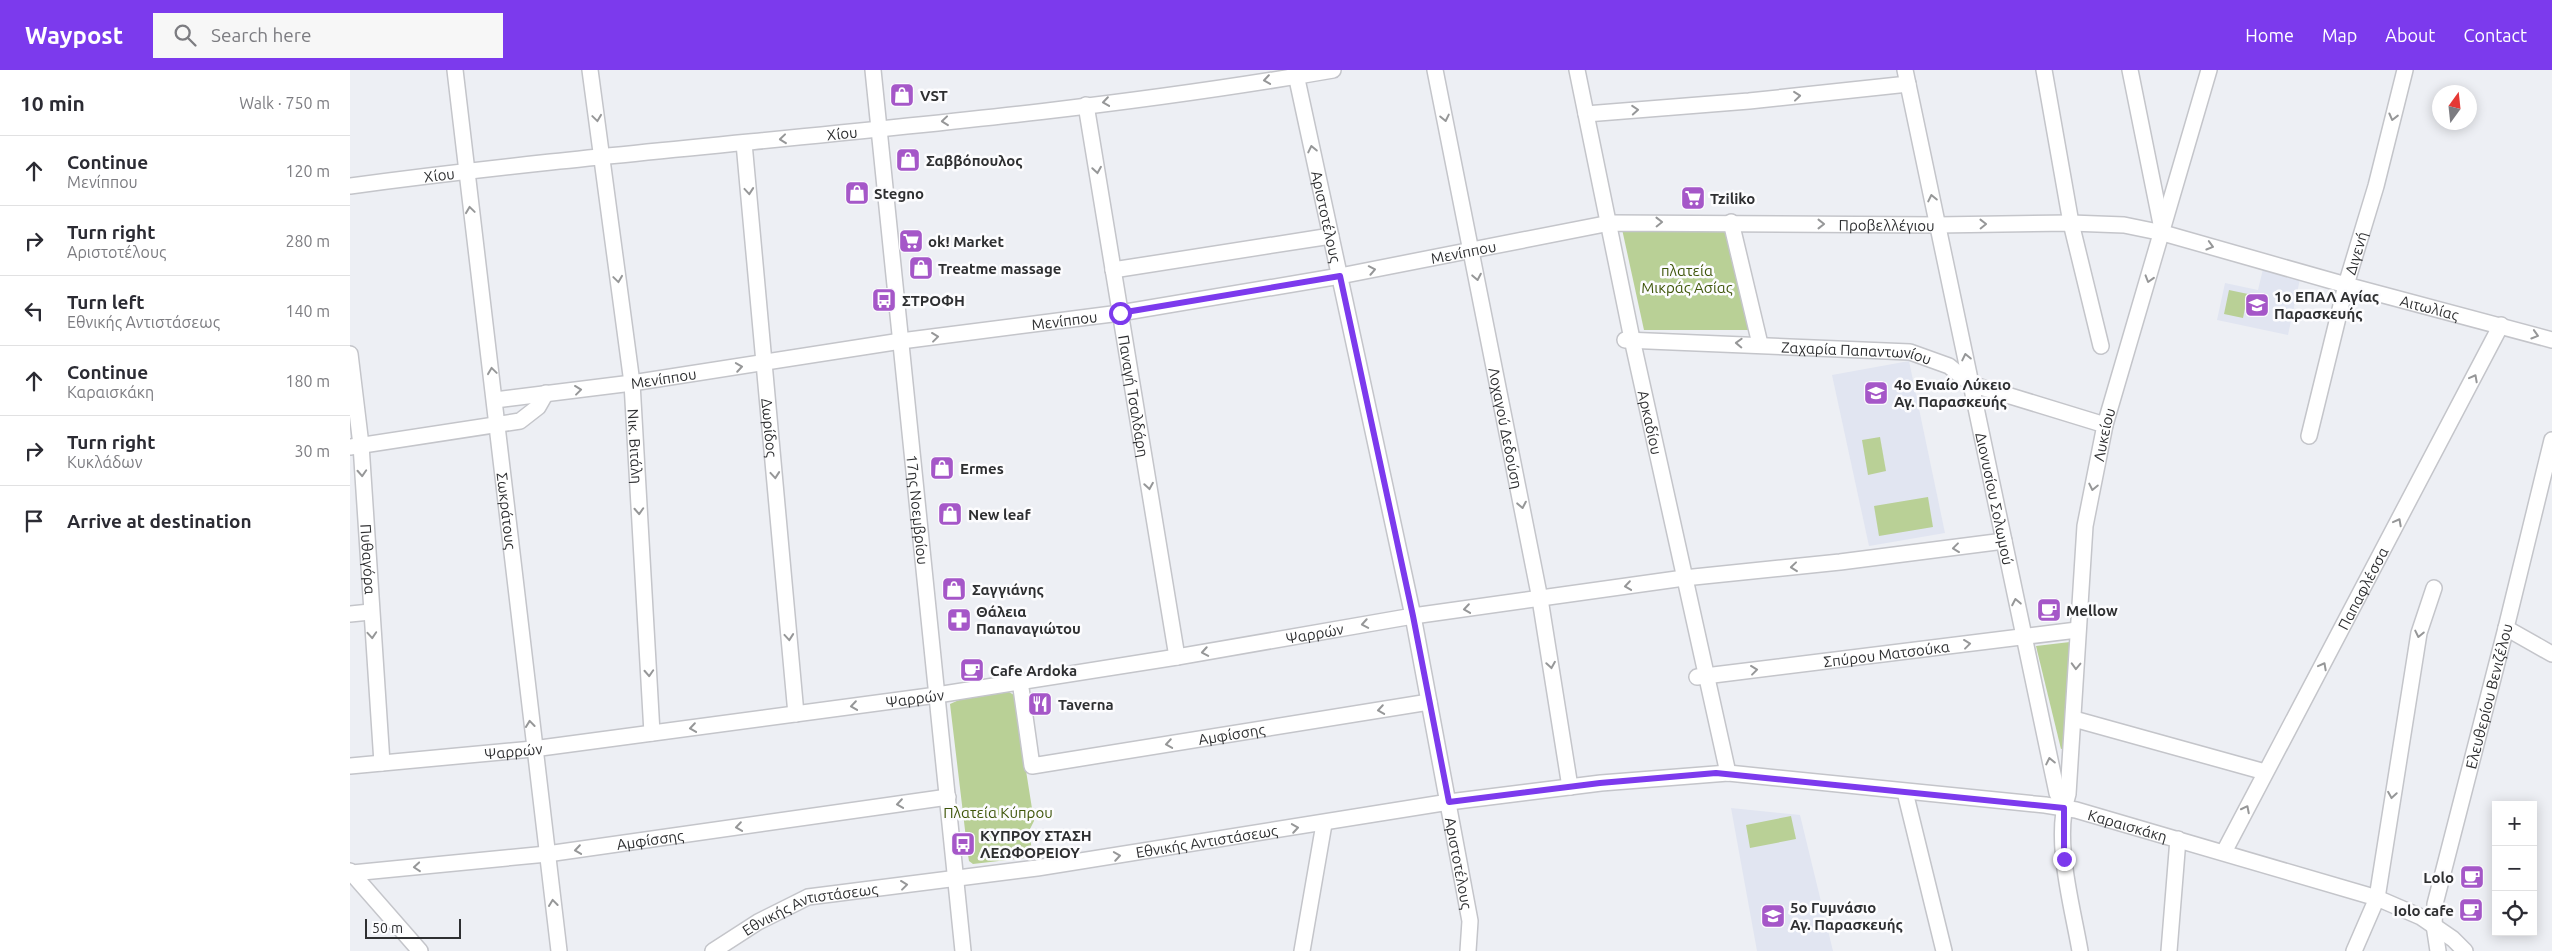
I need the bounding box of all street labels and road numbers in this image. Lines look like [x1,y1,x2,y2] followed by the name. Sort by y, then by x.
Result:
[826,123,858,143] street label: Χίου
[423,164,456,185] street label: Χίου
[1309,169,1345,264] street label: Αριστοτέλους
[1839,216,1935,233] street label: Προβελλέγιου
[2341,229,2370,276] street label: Διγενή
[1429,237,1498,266] street label: Μενίππου
[2398,291,2461,323] street label: Αιτωλίας
[1030,307,1098,333] street label: Μενίππου
[1116,334,1152,458] street label: Παναγή Τσαλδάρη
[1781,338,1934,368] street label: Ζαχαρία Παπαντωνίου
[630,365,698,392] street label: Μενίππου
[1486,366,1526,490] street label: Λοχαγού Δεδούση
[1635,389,1666,456] street label: Αρκαδίου
[759,398,781,458] street label: Δωρίδος
[2090,406,2118,463] street label: Λυκείου
[625,408,646,484] street label: Νικ. Βιτάλη
[1973,431,2017,566] street label: Διονυσίου Σολωμού
[904,454,932,566] street label: 17ης Νοεμβρίου
[494,472,520,550] street label: Σωκράτους
[358,523,379,595] street label: Πυθαγόρα
[2334,544,2391,632] street label: Παπαφλέσσα
[1284,620,1345,646] street label: Ψαρρών
[2462,622,2515,771] street label: Ελευθερίου Βενιζέλου
[1823,637,1951,670] street label: Σπύρου Ματσούκα
[885,686,945,710] street label: Ψαρρών
[1197,720,1266,748] street label: Αμφίσσης
[483,739,544,762] street label: Ψαρρών
[2086,805,2169,845] street label: Καραισκάκη
[1442,816,1476,911] street label: Αριστοτέλους
[1134,821,1279,861] street label: Εθνικής Αντιστάσεως
[615,826,685,853] street label: Αμφίσσης
[739,880,879,939] street label: Εθνικής Αντιστάσεως

